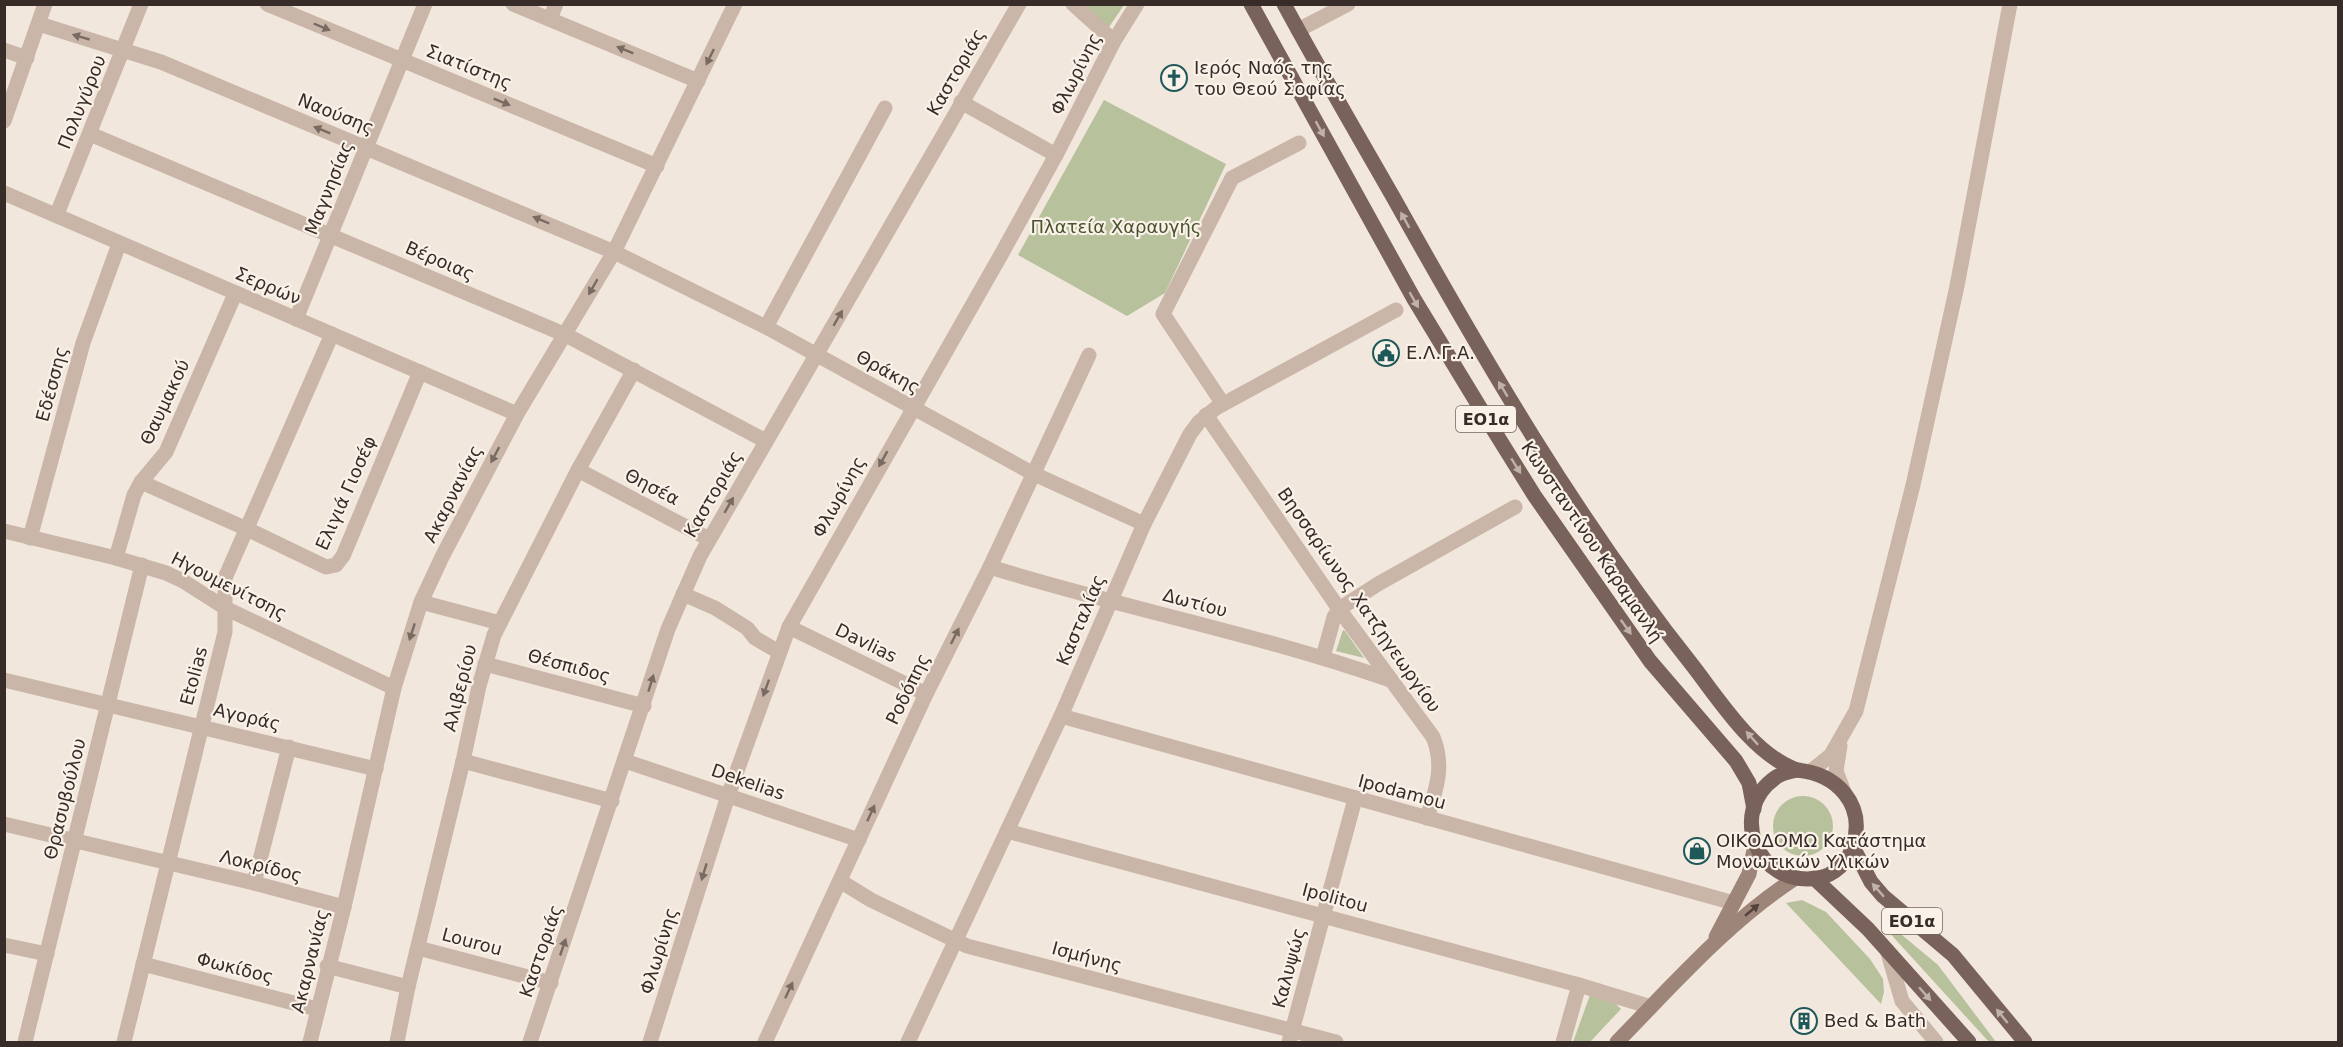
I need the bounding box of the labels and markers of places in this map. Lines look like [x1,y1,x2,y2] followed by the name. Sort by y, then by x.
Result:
[1194,57,1346,99] place label: Ιερός Ναός της του Θεού Σοφίας
[1159,63,1189,93] church icon: Ιερός Ναός της του Θεού Σοφίας
[1371,338,1401,368] public building icon: Ε.Λ.Γ.Α.
[1406,342,1475,363] place label: Ε.Λ.Γ.Α.
[1716,830,1926,872] place label: ΟΙΚΟΔΟΜΩ Κατάστημα Μονωτικών Υλικών
[1682,836,1712,866] shop icon: ΟΙΚΟΔΟΜΩ Κατάστημα Μονωτικών Υλικών
[1789,1006,1819,1036] building icon: Bed & Bath
[1824,1010,1926,1031] place label: Bed & Bath

